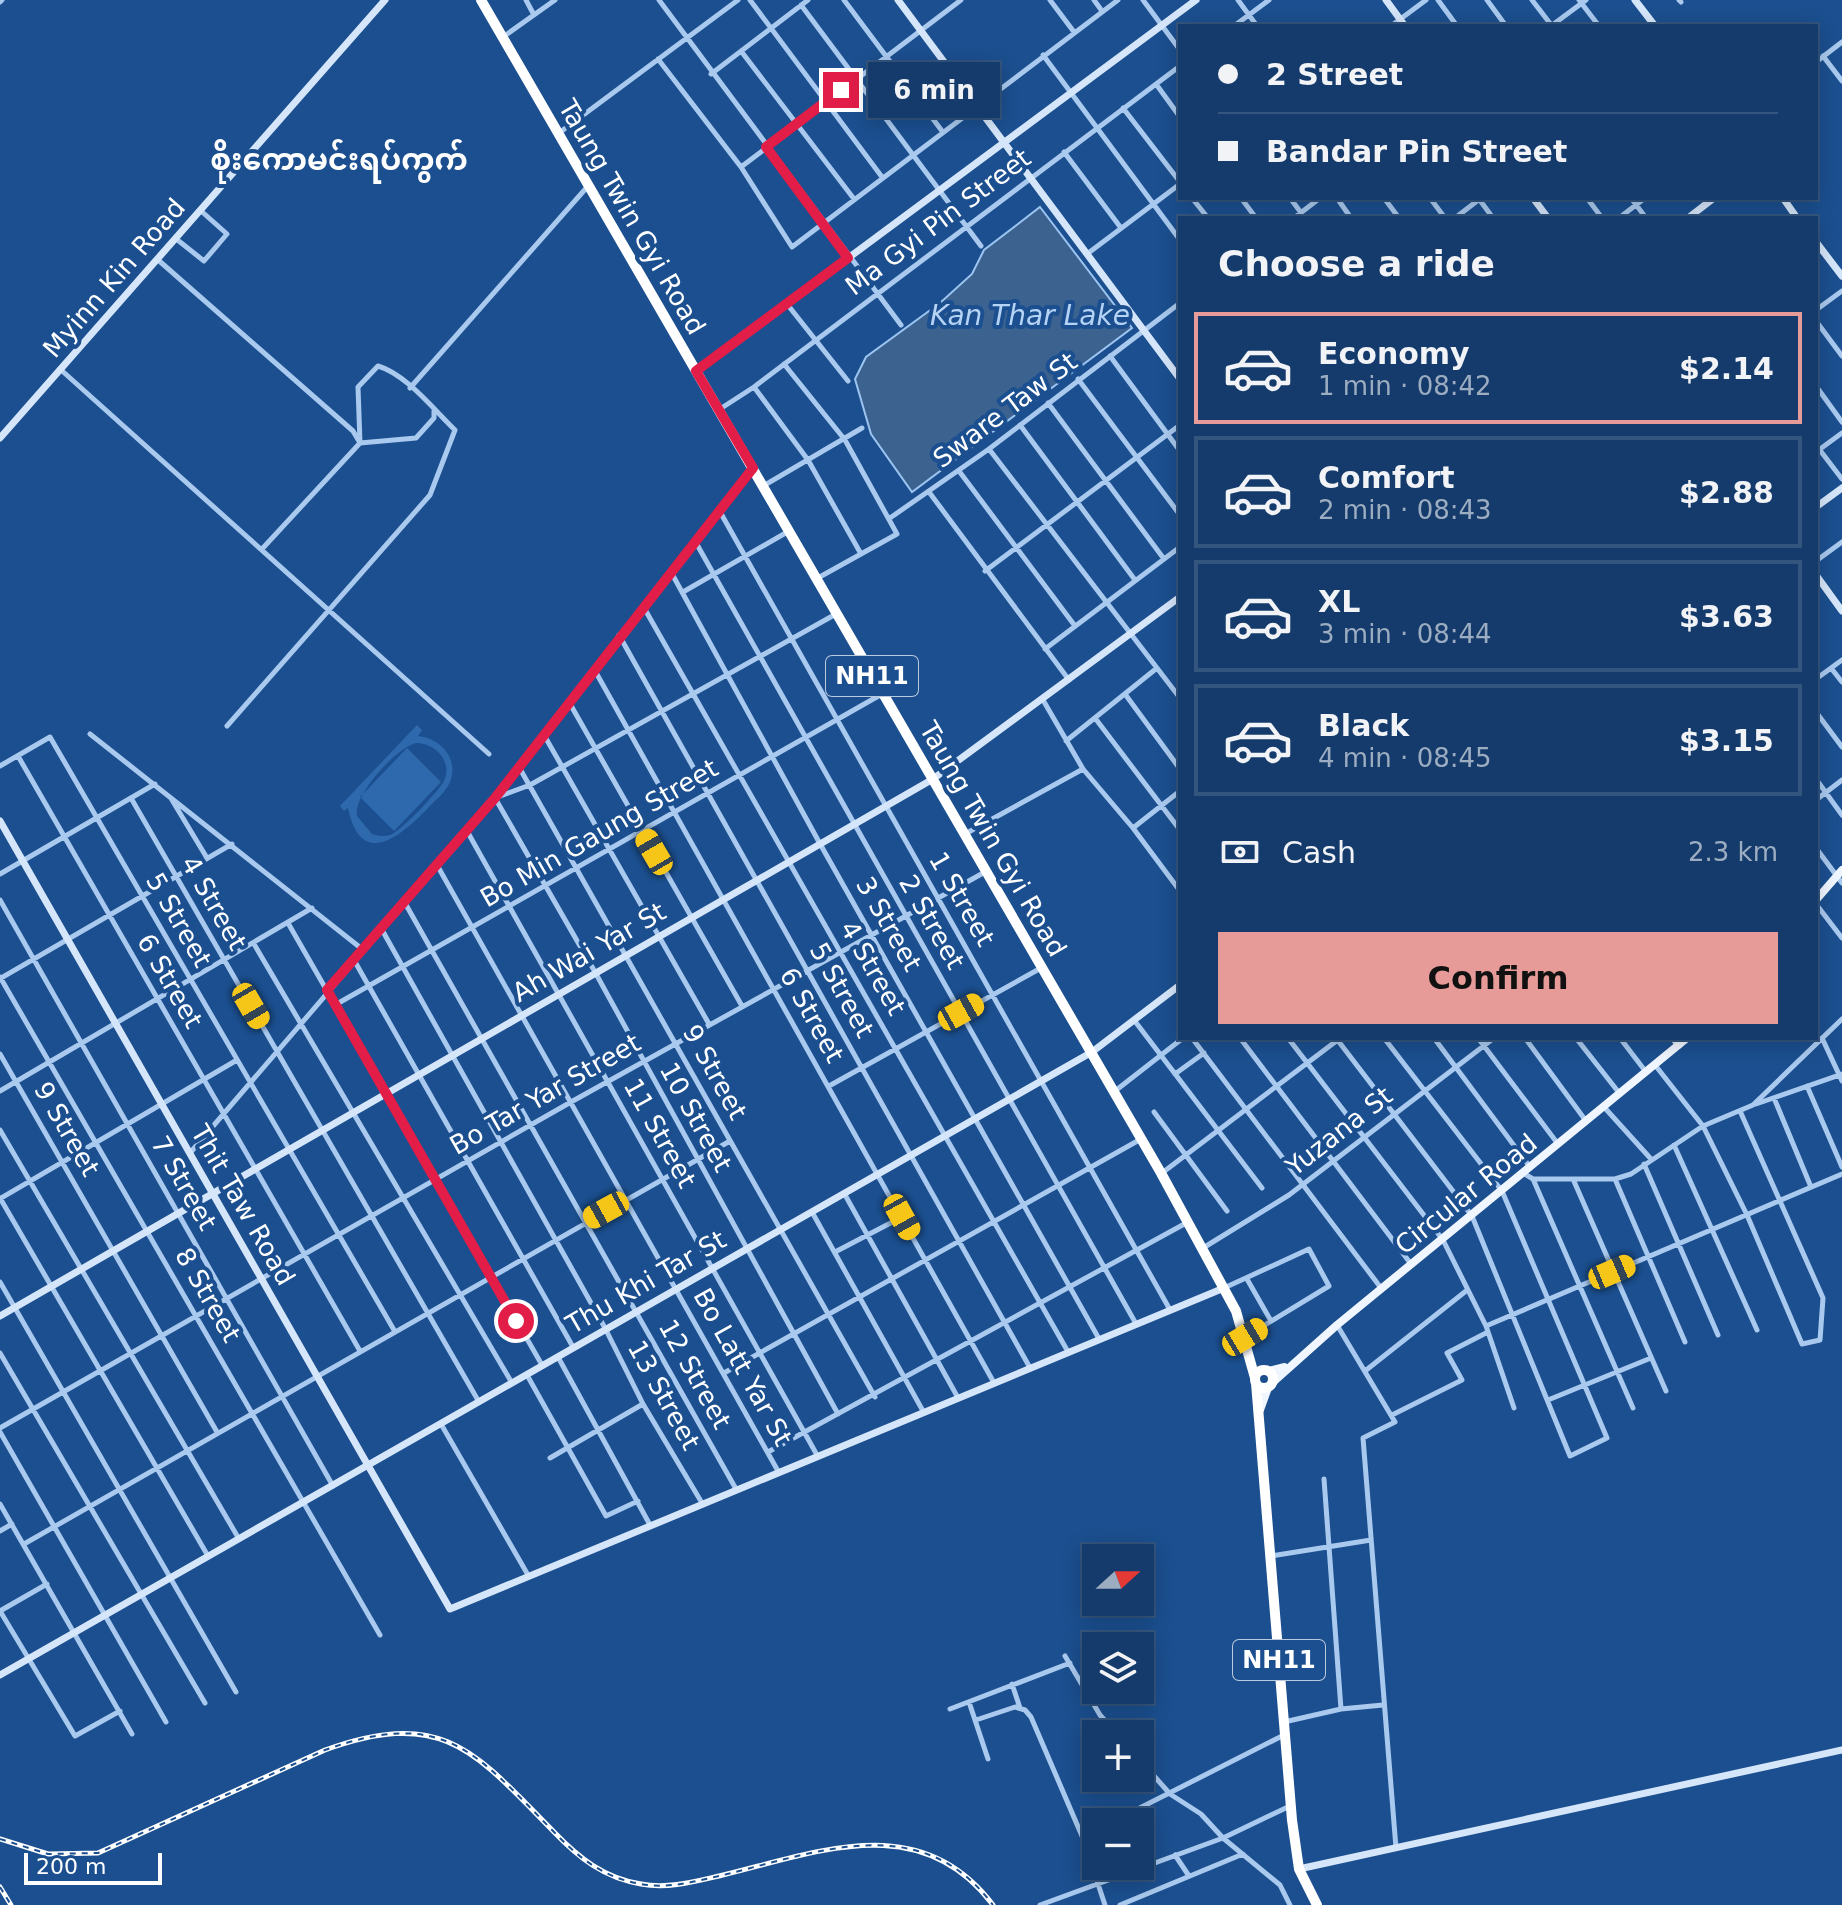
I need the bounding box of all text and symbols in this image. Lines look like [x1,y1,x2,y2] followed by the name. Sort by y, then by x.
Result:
[1266,57,1403,92] text: 2 Street
[869,62,1001,118] callout: 6 min
[823,72,859,108] route end
[893,75,975,105] text: 6 min
[552,93,712,340] street label: Taung Twin Gyi Road
[1266,134,1567,169] text: Bandar Pin Street
[210,139,468,184] district label: စိုးကောမင်းရပ်ကွက်
[840,143,1036,301] street label: Ma Gyi Pin Street
[37,192,191,364] street label: Myinn Kin Road
[1218,243,1495,284] text: Choose a ride
[930,299,1130,332] water label: Kan Thar Lake
[1222,332,1294,404] icon: car
[1318,336,1470,371] text: Economy
[927,346,1083,474] street label: Sware Taw St
[1679,351,1774,386] text: $2.14
[1318,371,1492,401] text: 1 min · 08:42
[1222,456,1294,528] icon: car
[1318,460,1455,495] text: Comfort
[1679,475,1774,510] text: $2.88
[1318,495,1492,525] text: 2 min · 08:43
[1222,580,1294,652] icon: car
[1318,584,1360,619] text: XL
[1679,599,1774,634] text: $3.63
[1318,619,1492,649] text: 3 min · 08:44
[826,656,918,696] road number: NH11
[1222,704,1294,776] icon: car
[1318,708,1409,743] text: Black
[913,715,1073,962] street label: Taung Twin Gyi Road
[1679,723,1774,758] text: $3.15
[1318,743,1492,773] text: 4 min · 08:45
[475,753,723,913] street label: Bo Min Gaung Street
[632,825,676,879] car
[1218,830,1262,874] icon: cash
[1282,835,1356,870] text: Cash
[1688,837,1778,867] text: 2.3 km
[923,847,1001,951] street label: 1 Street
[175,851,253,955] street label: 4 Street
[140,868,218,972] street label: 5 Street
[893,870,971,974] street label: 2 Street
[850,872,928,976] street label: 3 Street
[507,896,671,1008] street label: Ah Wai Yar St
[834,916,912,1020] street label: 4 Street
[131,929,209,1033] street label: 6 Street
[1218,932,1778,1024] button: Confirm
[804,937,880,1043] street label: 5 Street
[774,962,850,1068] street label: 6 Street
[229,979,273,1033] car
[934,990,988,1034] car
[677,1019,753,1125] street label: 9 Street
[445,1027,645,1161] street label: Bo Tar Yar Street
[654,1057,738,1177] street label: 10 Street
[618,1073,702,1193] street label: 11 Street
[28,1077,106,1181] street label: 9 Street
[1279,1080,1398,1182] street label: Yuzana St
[184,1119,301,1291] street label: Thit Taw Road
[1389,1128,1543,1260] street label: Circular Road
[145,1131,223,1235] street label: 7 Street
[579,1188,633,1232] car
[880,1190,924,1244] car
[560,1224,731,1340] street label: Thu Khi Tar St
[169,1243,247,1347] street label: 8 Street
[1585,1252,1639,1292] car
[687,1283,799,1451] street label: Bo Latt Yar St
[498,1303,534,1339] route start
[653,1314,737,1434] street label: 12 Street
[1218,1314,1272,1360] car
[622,1335,706,1455] street label: 13 Street
[1082,1544,1154,1616] north arrow
[1082,1544,1154,1880] map controls
[1082,1632,1154,1704] button: layers
[1233,1640,1325,1680] road number: NH11
[1082,1720,1154,1792] button: +
[1082,1808,1154,1880] button: −
[24,1849,162,1885] scale bar
[36,1854,106,1879] text: 200 m

